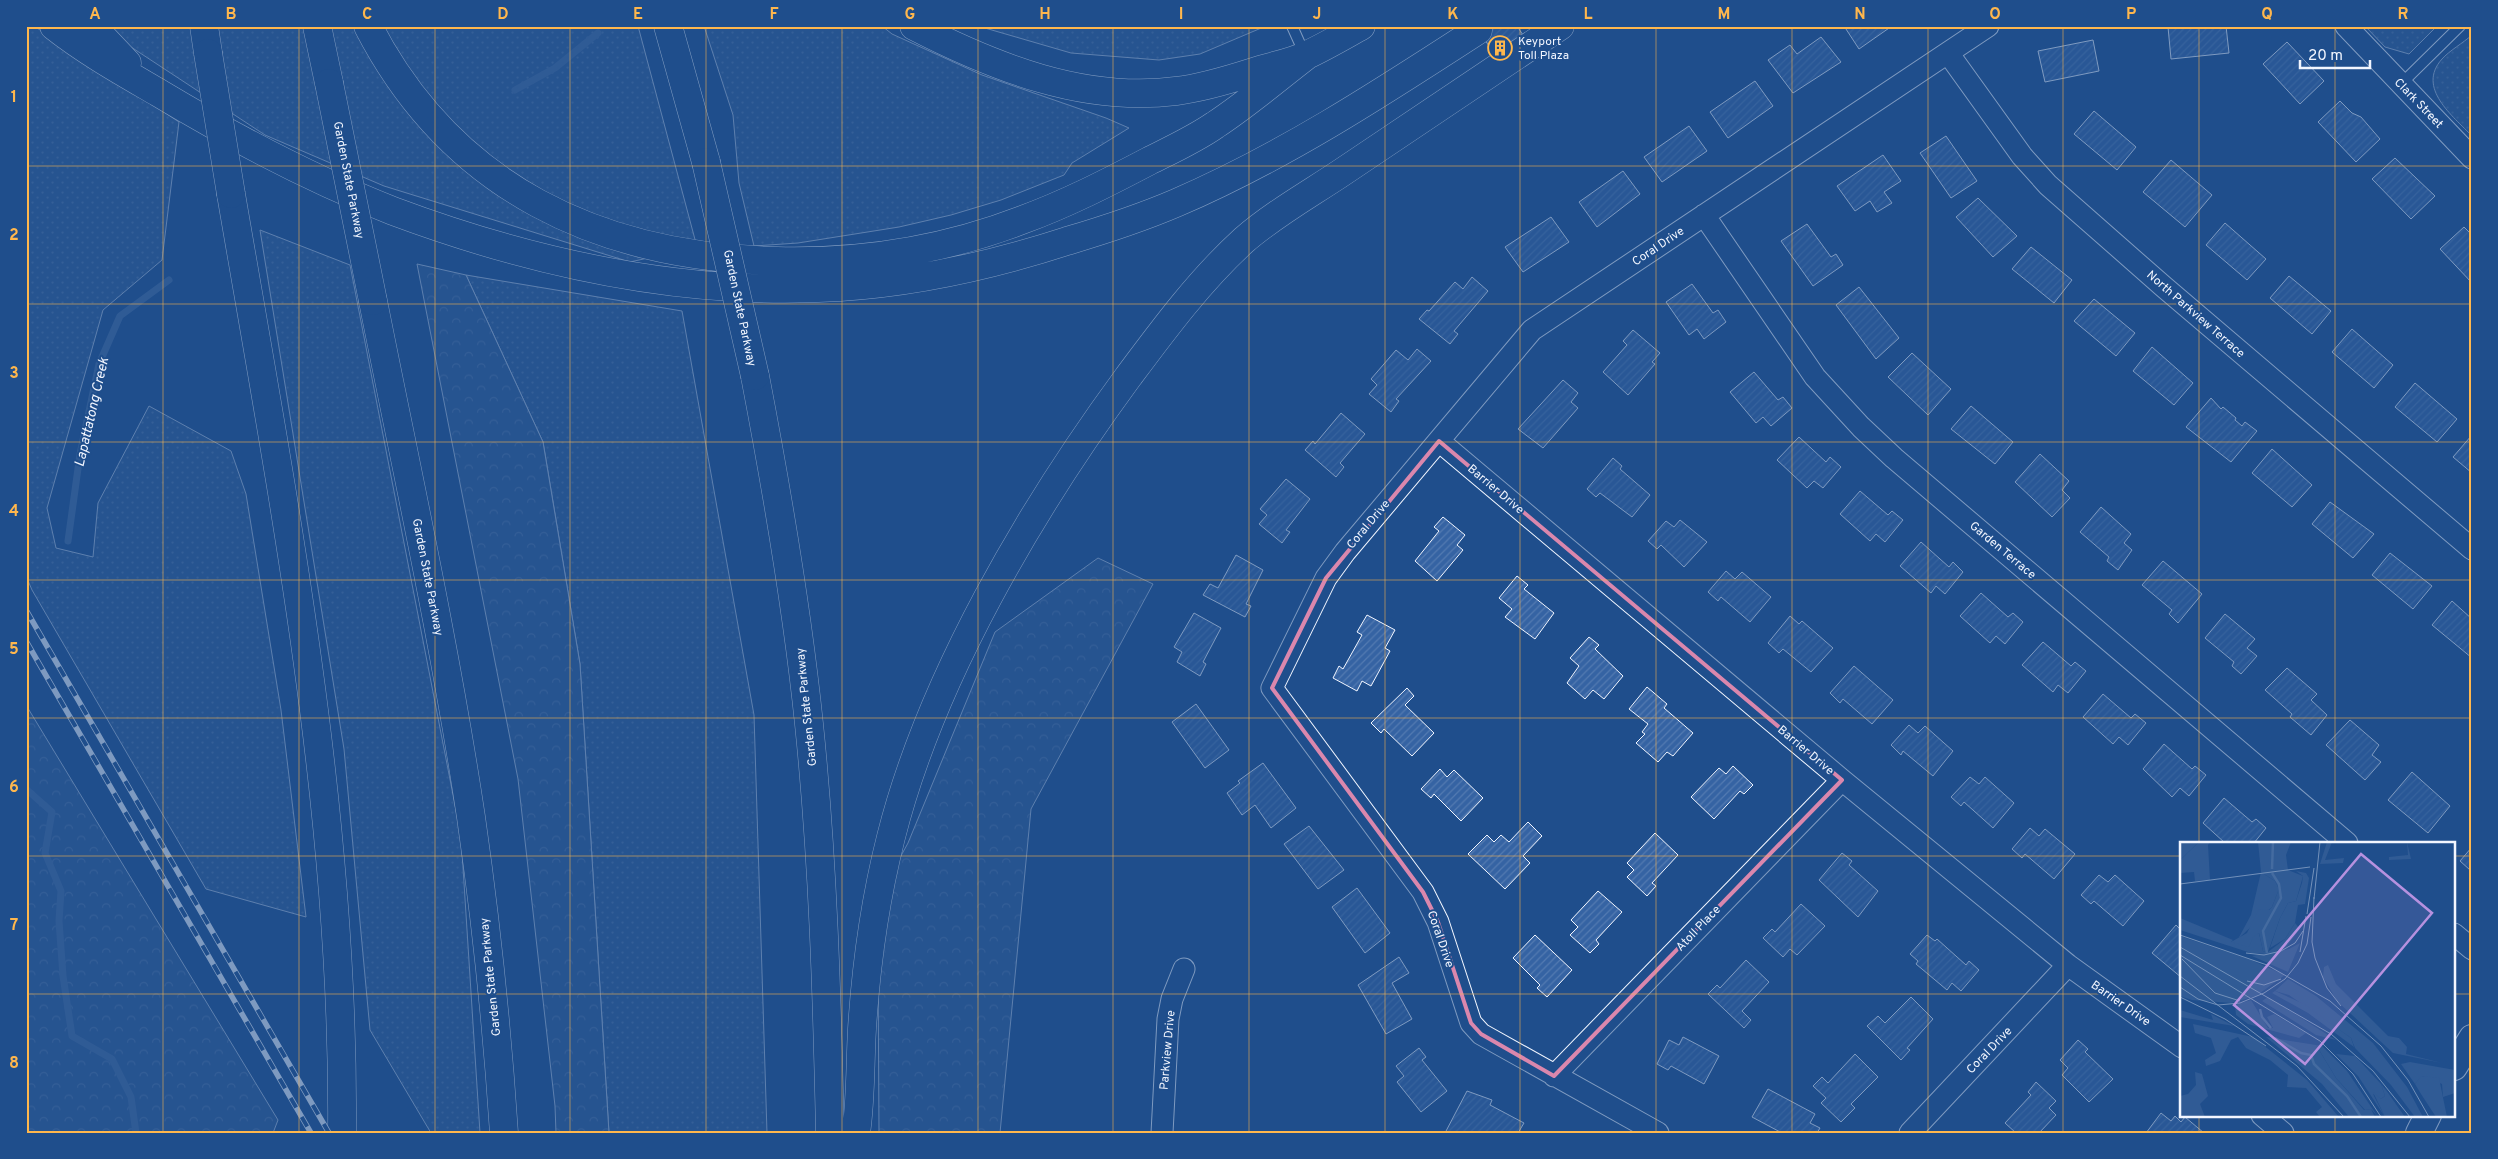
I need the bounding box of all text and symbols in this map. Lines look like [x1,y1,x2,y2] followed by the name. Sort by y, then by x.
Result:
[89,5,101,25] text: A
[225,5,237,25] text: B
[362,5,372,25] text: C
[497,5,509,25] text: D
[633,5,643,25] text: E
[769,5,779,25] text: F
[905,5,915,25] text: G
[1039,5,1051,25] text: H
[1179,5,1183,25] text: I
[1313,5,1321,25] text: J
[1447,5,1459,25] text: K
[1583,5,1593,25] text: L
[1718,5,1730,25] text: M
[1854,5,1866,25] text: N
[1989,5,2001,25] text: O
[2126,5,2136,25] text: P
[2261,5,2273,25] text: Q
[2397,5,2409,25] text: R
[1518,34,1569,64] place label: Keyport Toll Plaza
[1487,35,1513,61] building icon: Keyport Toll Plaza
[2300,38,2370,70] scale bar
[2308,47,2343,66] text: 20 m
[2390,75,2446,132] street label: Clark Street
[11,88,17,108] text: 1
[329,120,367,240] street label: Garden State Parkway
[1629,224,1688,270] street label: Coral Drive
[9,226,19,246] text: 2
[719,248,759,368] street label: Garden State Parkway
[2143,268,2248,362] street label: North Parkview Terrace
[72,355,114,469] water label: Lapattatong Creek
[9,364,19,384] text: 3
[1464,461,1527,518] street label: Barrier Drive
[1343,497,1394,553] street label: Coral Drive
[9,502,19,522] text: 4
[408,517,446,637] street label: Garden State Parkway
[1966,518,2039,583] street label: Garden Terrace
[9,640,19,660] text: 5
[793,647,821,767] street label: Garden State Parkway
[1774,722,1837,779] street label: Barrier Drive
[9,778,19,798] text: 6
[2180,842,2456,1116] inset map
[1673,902,1725,955] street label: Atoll Place
[1423,909,1457,970] street label: Coral Drive
[10,916,18,936] text: 7
[477,917,505,1037] street label: Garden State Parkway
[2087,977,2153,1030] street label: Barrier Drive
[1157,1010,1179,1091] street label: Parkview Drive
[1963,1024,2016,1078] street label: Coral Drive
[9,1054,19,1074] text: 8

